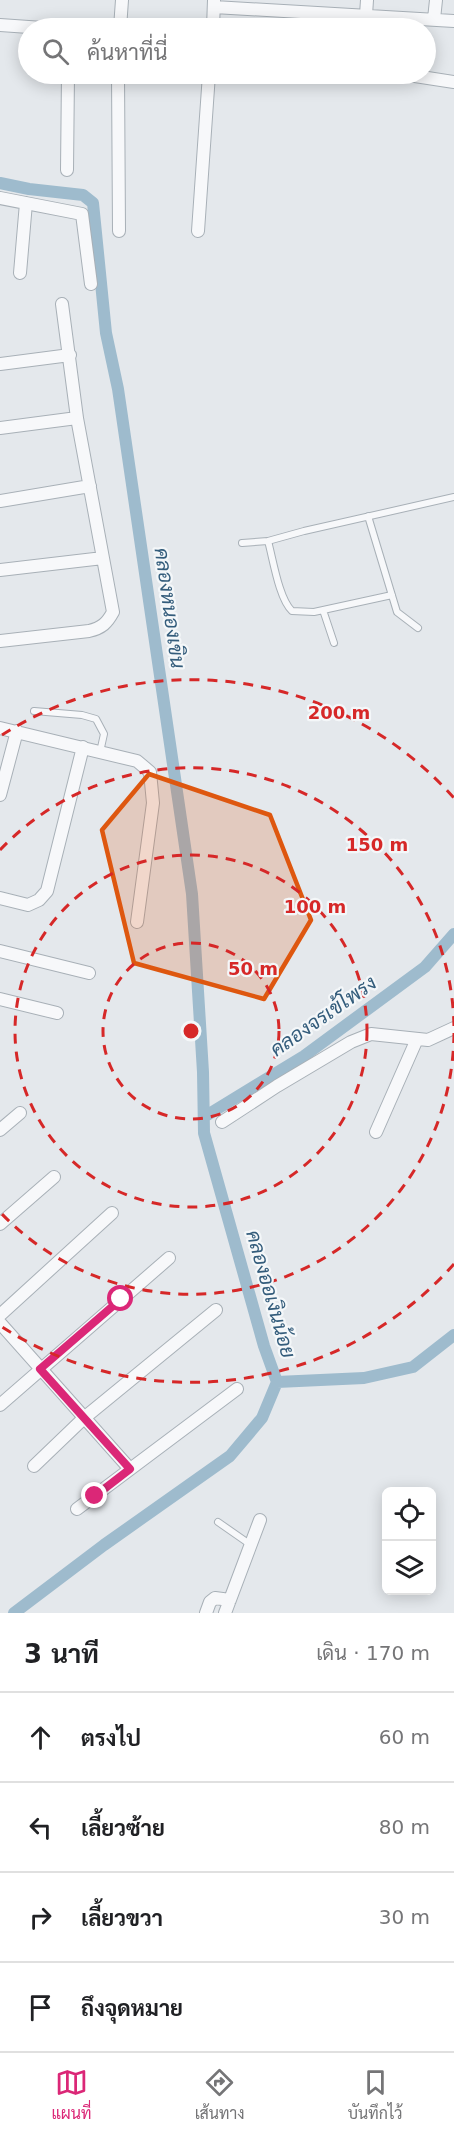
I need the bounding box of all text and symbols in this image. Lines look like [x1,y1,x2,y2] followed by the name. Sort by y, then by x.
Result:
[18,18,436,84] search box
[39,35,72,68] icon: search
[87,40,167,65] text: ค้นหาที่นี่
[150,546,190,670] water label: คลองหนองเขิน
[308,702,370,723] text: 200 m
[346,834,408,855] text: 150 m
[284,896,346,917] text: 100 m
[228,958,278,979] text: 50 m
[265,970,381,1061] water label: คลองจรเข้โพรง
[181,1021,201,1041] centre of rings
[241,1227,302,1361] water label: คลองออเงินน้อย
[107,1285,133,1311] route start
[81,1482,107,1508] route end
[382,1487,436,1595] map controls
[382,1487,436,1541] button: locate
[382,1541,436,1595] button: layers
[24,1639,99,1669] text: 3 นาที
[316,1641,430,1665] text: เดิน · 170 m
[24,1721,57,1754] icon: ahead
[379,1725,430,1749] text: 60 m
[81,1726,141,1751] text: ตรงไป
[24,1811,57,1844] icon: left
[379,1815,430,1839] text: 80 m
[81,1816,165,1841] text: เลี้ยวซ้าย
[24,1901,57,1934] icon: right
[379,1905,430,1929] text: 30 m
[81,1906,163,1931] text: เลี้ยวขวา
[24,1991,57,2024] icon: arrive
[81,1996,183,2021] text: ถึงจุดหมาย
[52,2066,91,2123] tab: แผนที่
[195,2066,245,2123] tab: เส้นทาง
[348,2066,402,2123] tab: บันทึกไว้

